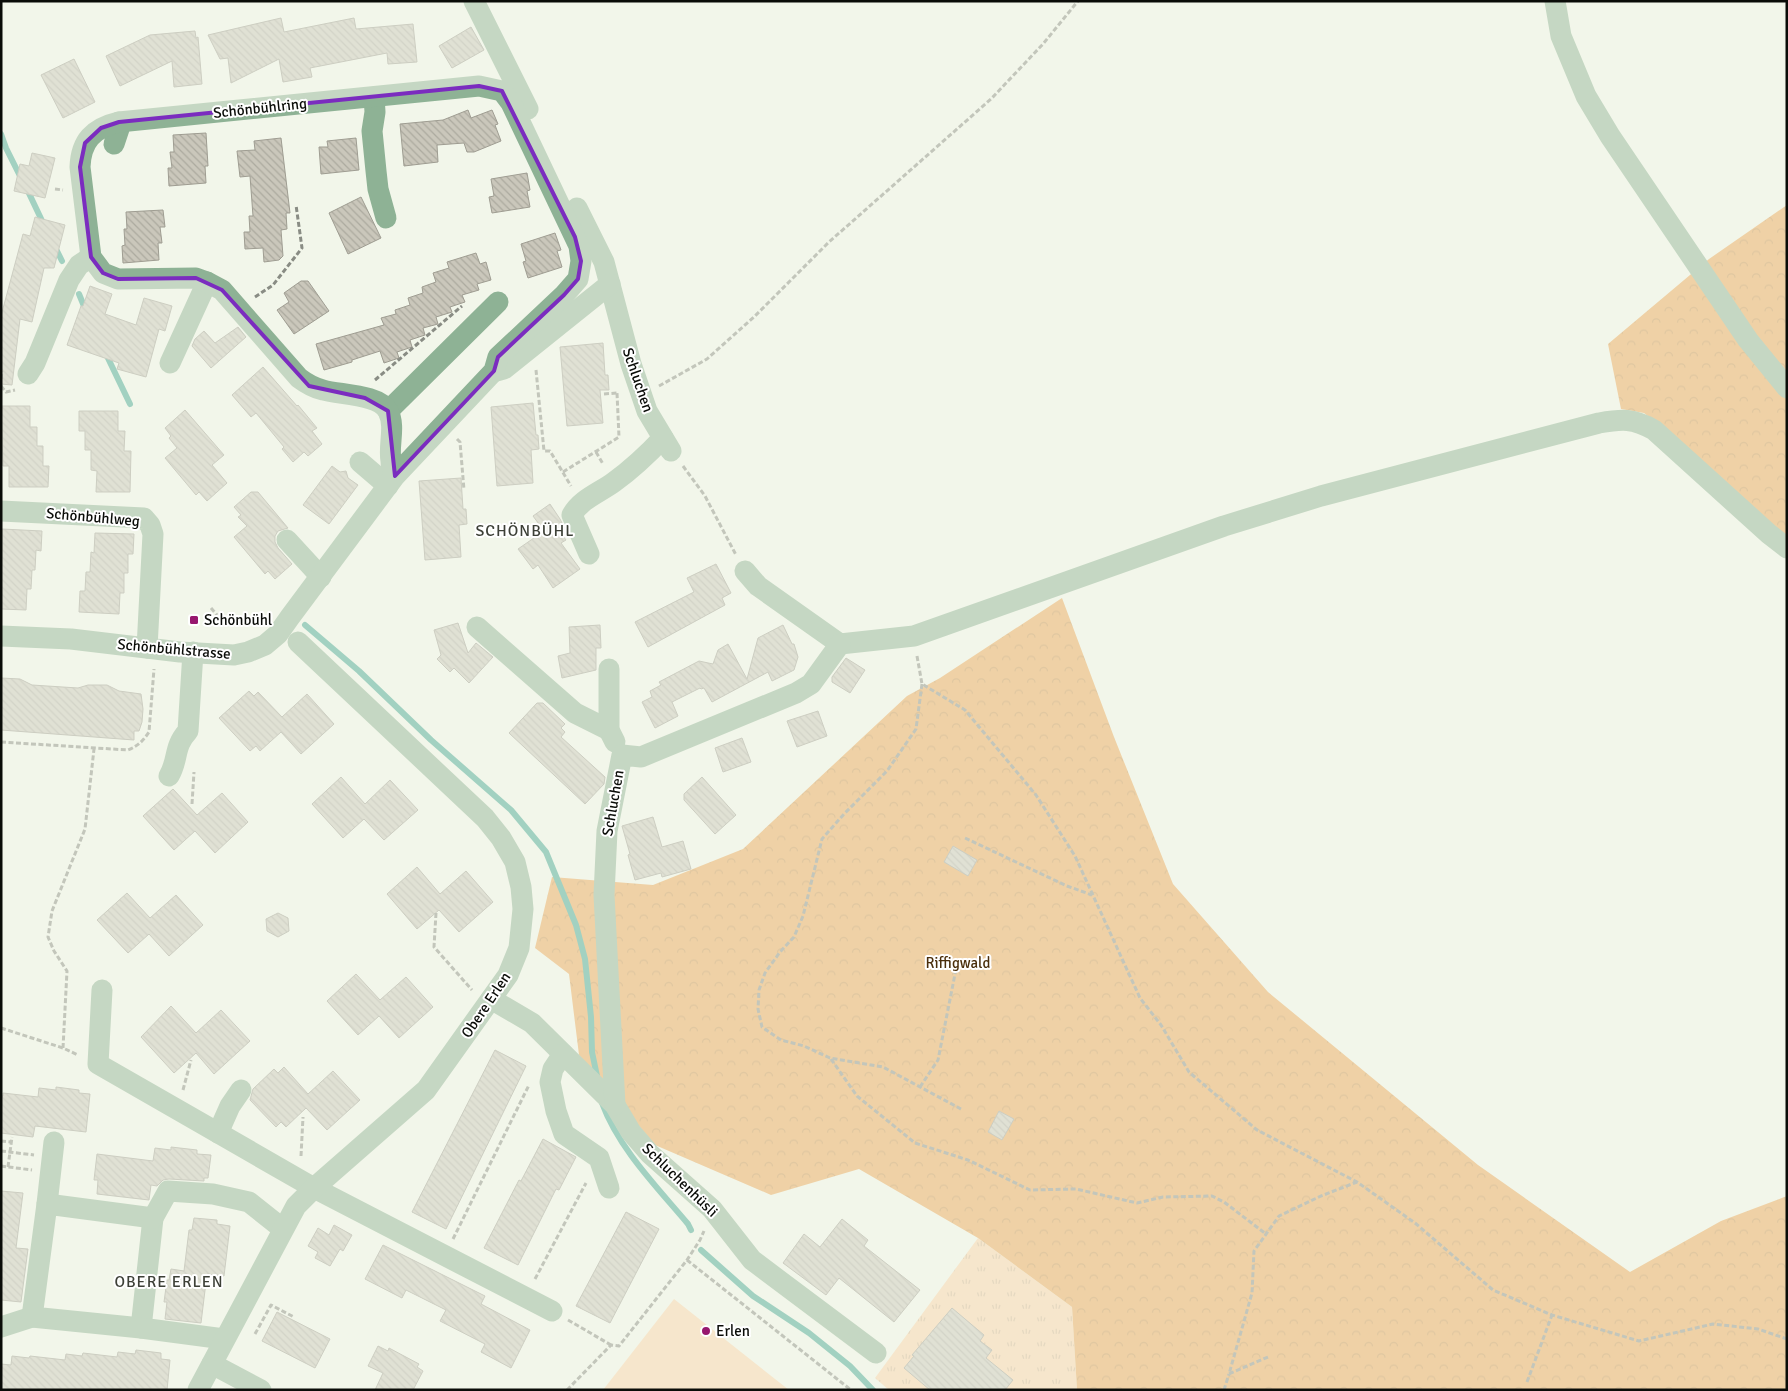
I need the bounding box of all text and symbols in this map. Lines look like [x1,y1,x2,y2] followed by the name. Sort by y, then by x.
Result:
[212,94,308,122] street label: Schönbühlring
[619,345,657,415] street label: Schluchen
[45,504,141,530] street label: Schönbühlweg
[475,521,575,541] district label: SCHÖNBÜHL
[204,611,272,629] place label: Schönbühl
[188,614,200,626] marker: Schönbühl
[117,635,231,663] street label: Schönbühlstrasse
[598,768,628,838] street label: Schluchen
[926,954,990,972] park label: Riffigwald
[457,969,515,1041] street label: Obere Erlen
[638,1139,722,1221] street label: Schluchenhüsli
[114,1272,224,1292] district label: OBERE ERLEN
[716,1322,750,1340] place label: Erlen
[700,1325,712,1337] marker: Erlen

